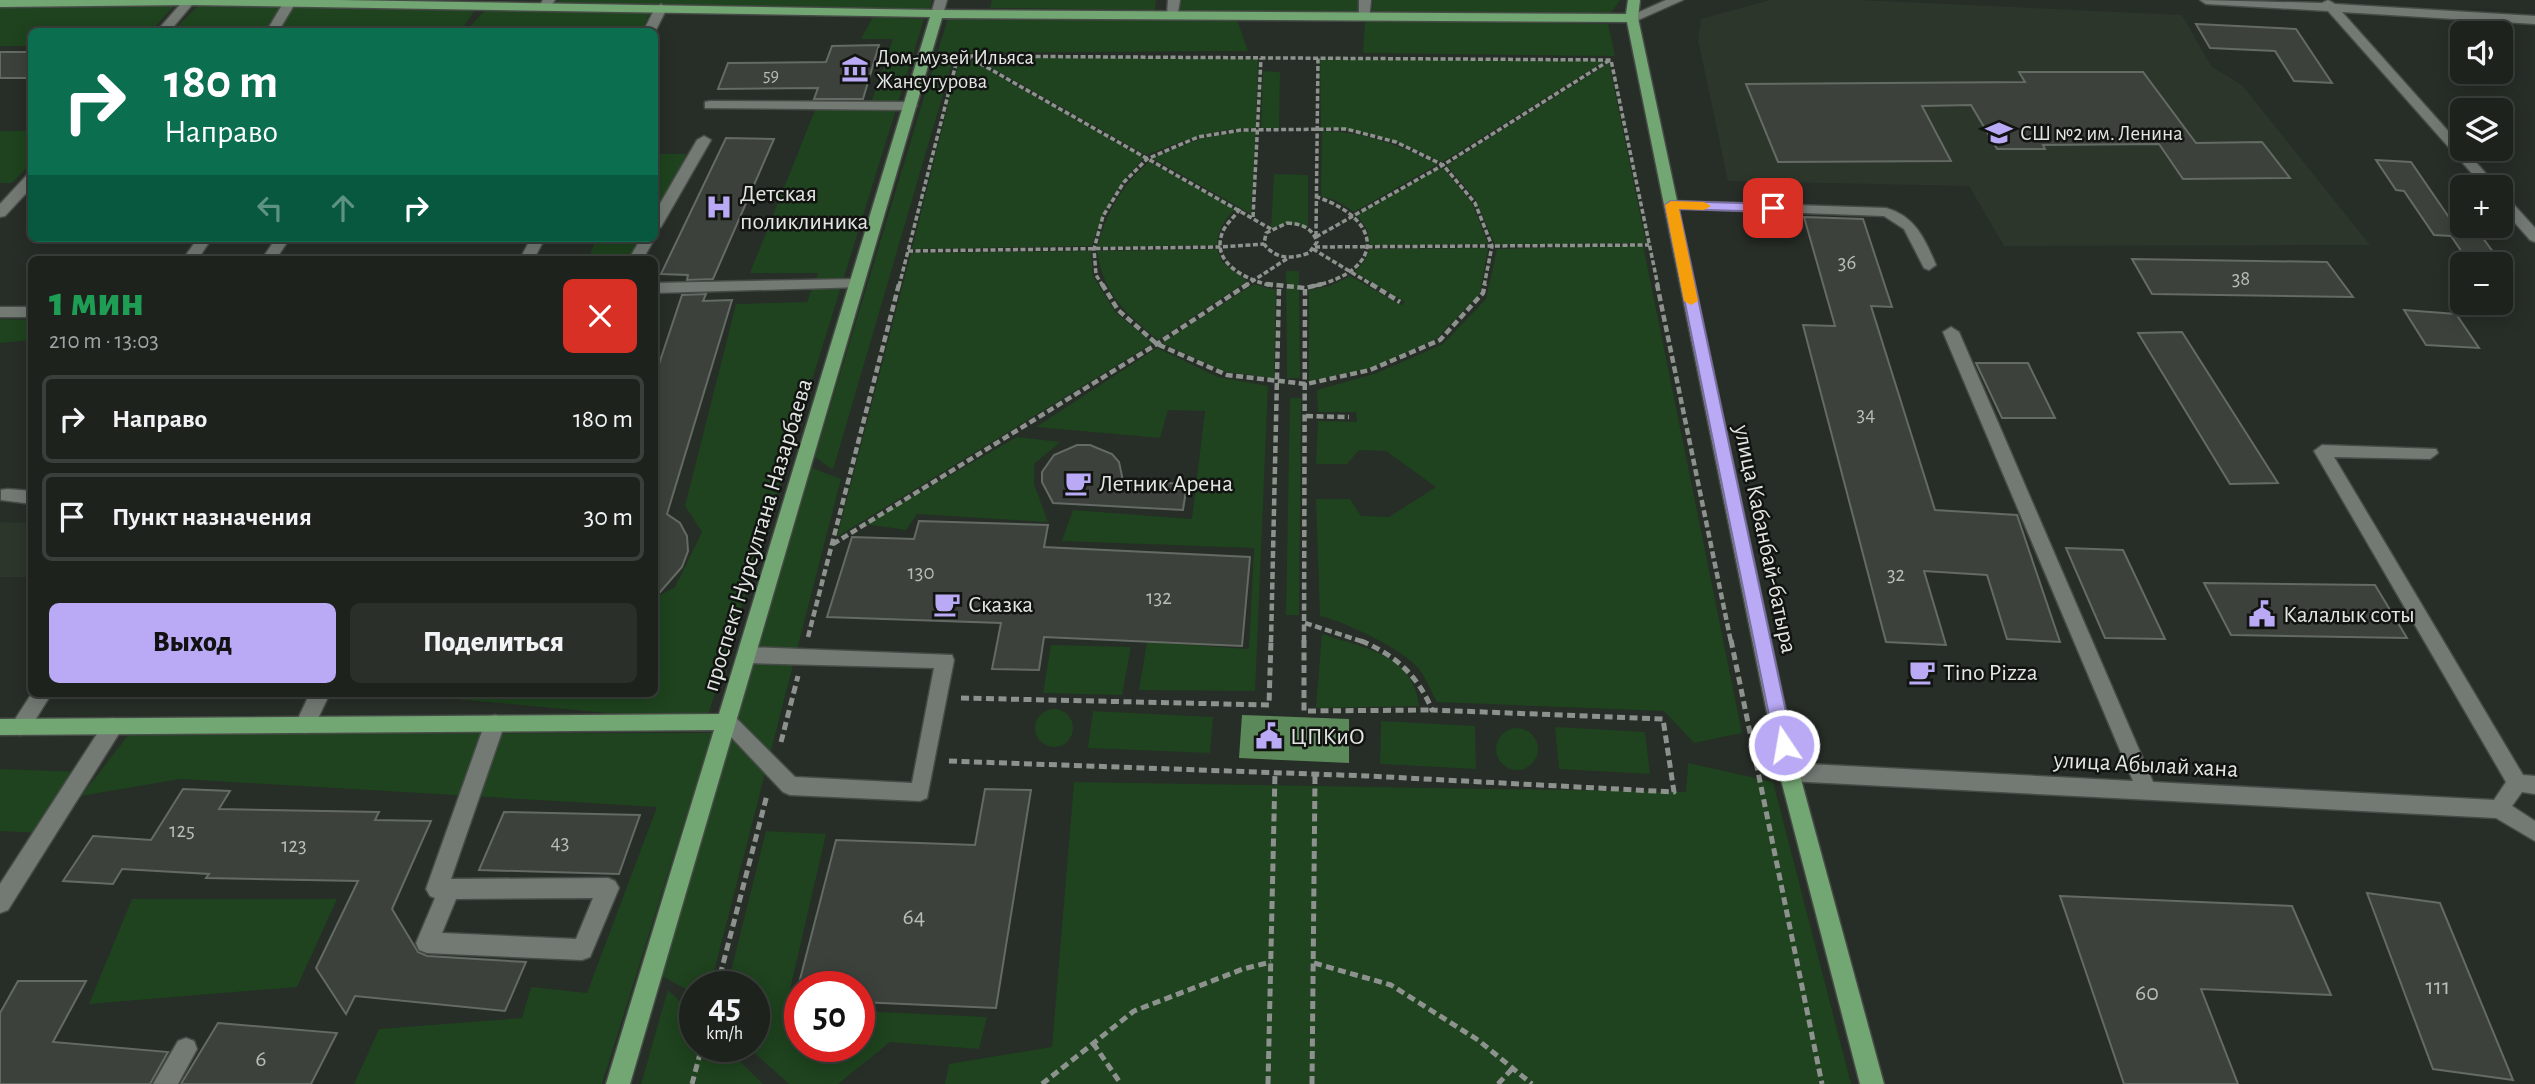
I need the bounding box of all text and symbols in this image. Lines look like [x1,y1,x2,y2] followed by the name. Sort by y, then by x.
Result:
[2450,21,2513,315] map controls
[2450,21,2513,84] button: sound
[876,47,1034,92] place label: Дом-музей Ильяса Жансугурова
[840,54,870,84] museum icon: Дом-музей Ильяса Жансугурова
[49,56,140,147] icon: right
[164,58,278,107] text: 180 m
[763,67,779,85] house number: 59
[2450,98,2513,161] button: layers
[164,116,278,148] text: Направо
[1984,118,2014,148] school or university icon: СШ №2 им. Ленина
[2020,123,2183,144] place label: СШ №2 им. Ленина
[2450,175,2513,238] button: +
[1743,178,1803,238] pin
[740,182,868,234] place label: Детская поликлиника
[251,189,289,227] icon: left
[324,189,362,227] icon: ahead
[397,189,435,227] icon: right
[1754,189,1792,227] icon: arrive
[704,192,734,222] hospital icon: Детская поликлиника
[1838,252,1856,273] house number: 36
[2450,252,2513,315] button: −
[2232,268,2250,289] house number: 38
[563,279,637,353] button: close
[49,281,144,323] text: 1 мин
[49,330,159,353] text: 210 m · 13:03
[699,376,817,695] street label: проспект Нурсултана Назарбаева
[53,400,91,438] icon: right
[1857,404,1875,425] house number: 34
[112,406,207,432] text: Направо
[573,406,633,432] text: 180 m
[1729,422,1801,656] street label: улица Кабанбай-батыра
[1063,468,1093,498] cafe icon: Летник Арена
[1099,472,1233,496] place label: Летник Арена
[53,498,91,536] icon: arrive
[112,504,312,530] text: Пункт назначения
[583,504,633,530] text: 30 m
[908,562,934,583] house number: 130
[1887,564,1905,585] house number: 32
[1146,587,1172,608] house number: 132
[932,589,962,619] cafe icon: Сказка
[968,593,1033,617] place label: Сказка
[2247,599,2277,629] public building icon: Калалык соты
[49,603,336,683] button: Выход
[350,603,637,683] button: Поделиться
[2283,603,2415,627] place label: Калалык соты
[1907,657,1937,687] cafe icon: Tino Pizza
[1943,661,2038,685] place label: Tino Pizza
[1747,708,1821,782] position arrow
[1254,721,1284,751] public building icon: ЦПКиО
[1290,725,1365,749] place label: ЦПКиО
[2052,748,2239,782] street label: улица Абылай хана
[169,820,195,841] house number: 125
[551,832,569,853] house number: 43
[281,835,307,856] house number: 123
[903,905,925,929] house number: 64
[784,971,875,1062] speed limit sign: 50
[2426,975,2450,999] house number: 111
[2135,981,2159,1005] house number: 60
[708,990,741,1025] text: 45
[706,1025,743,1043] text: km/h
[255,1047,267,1071] house number: 6

